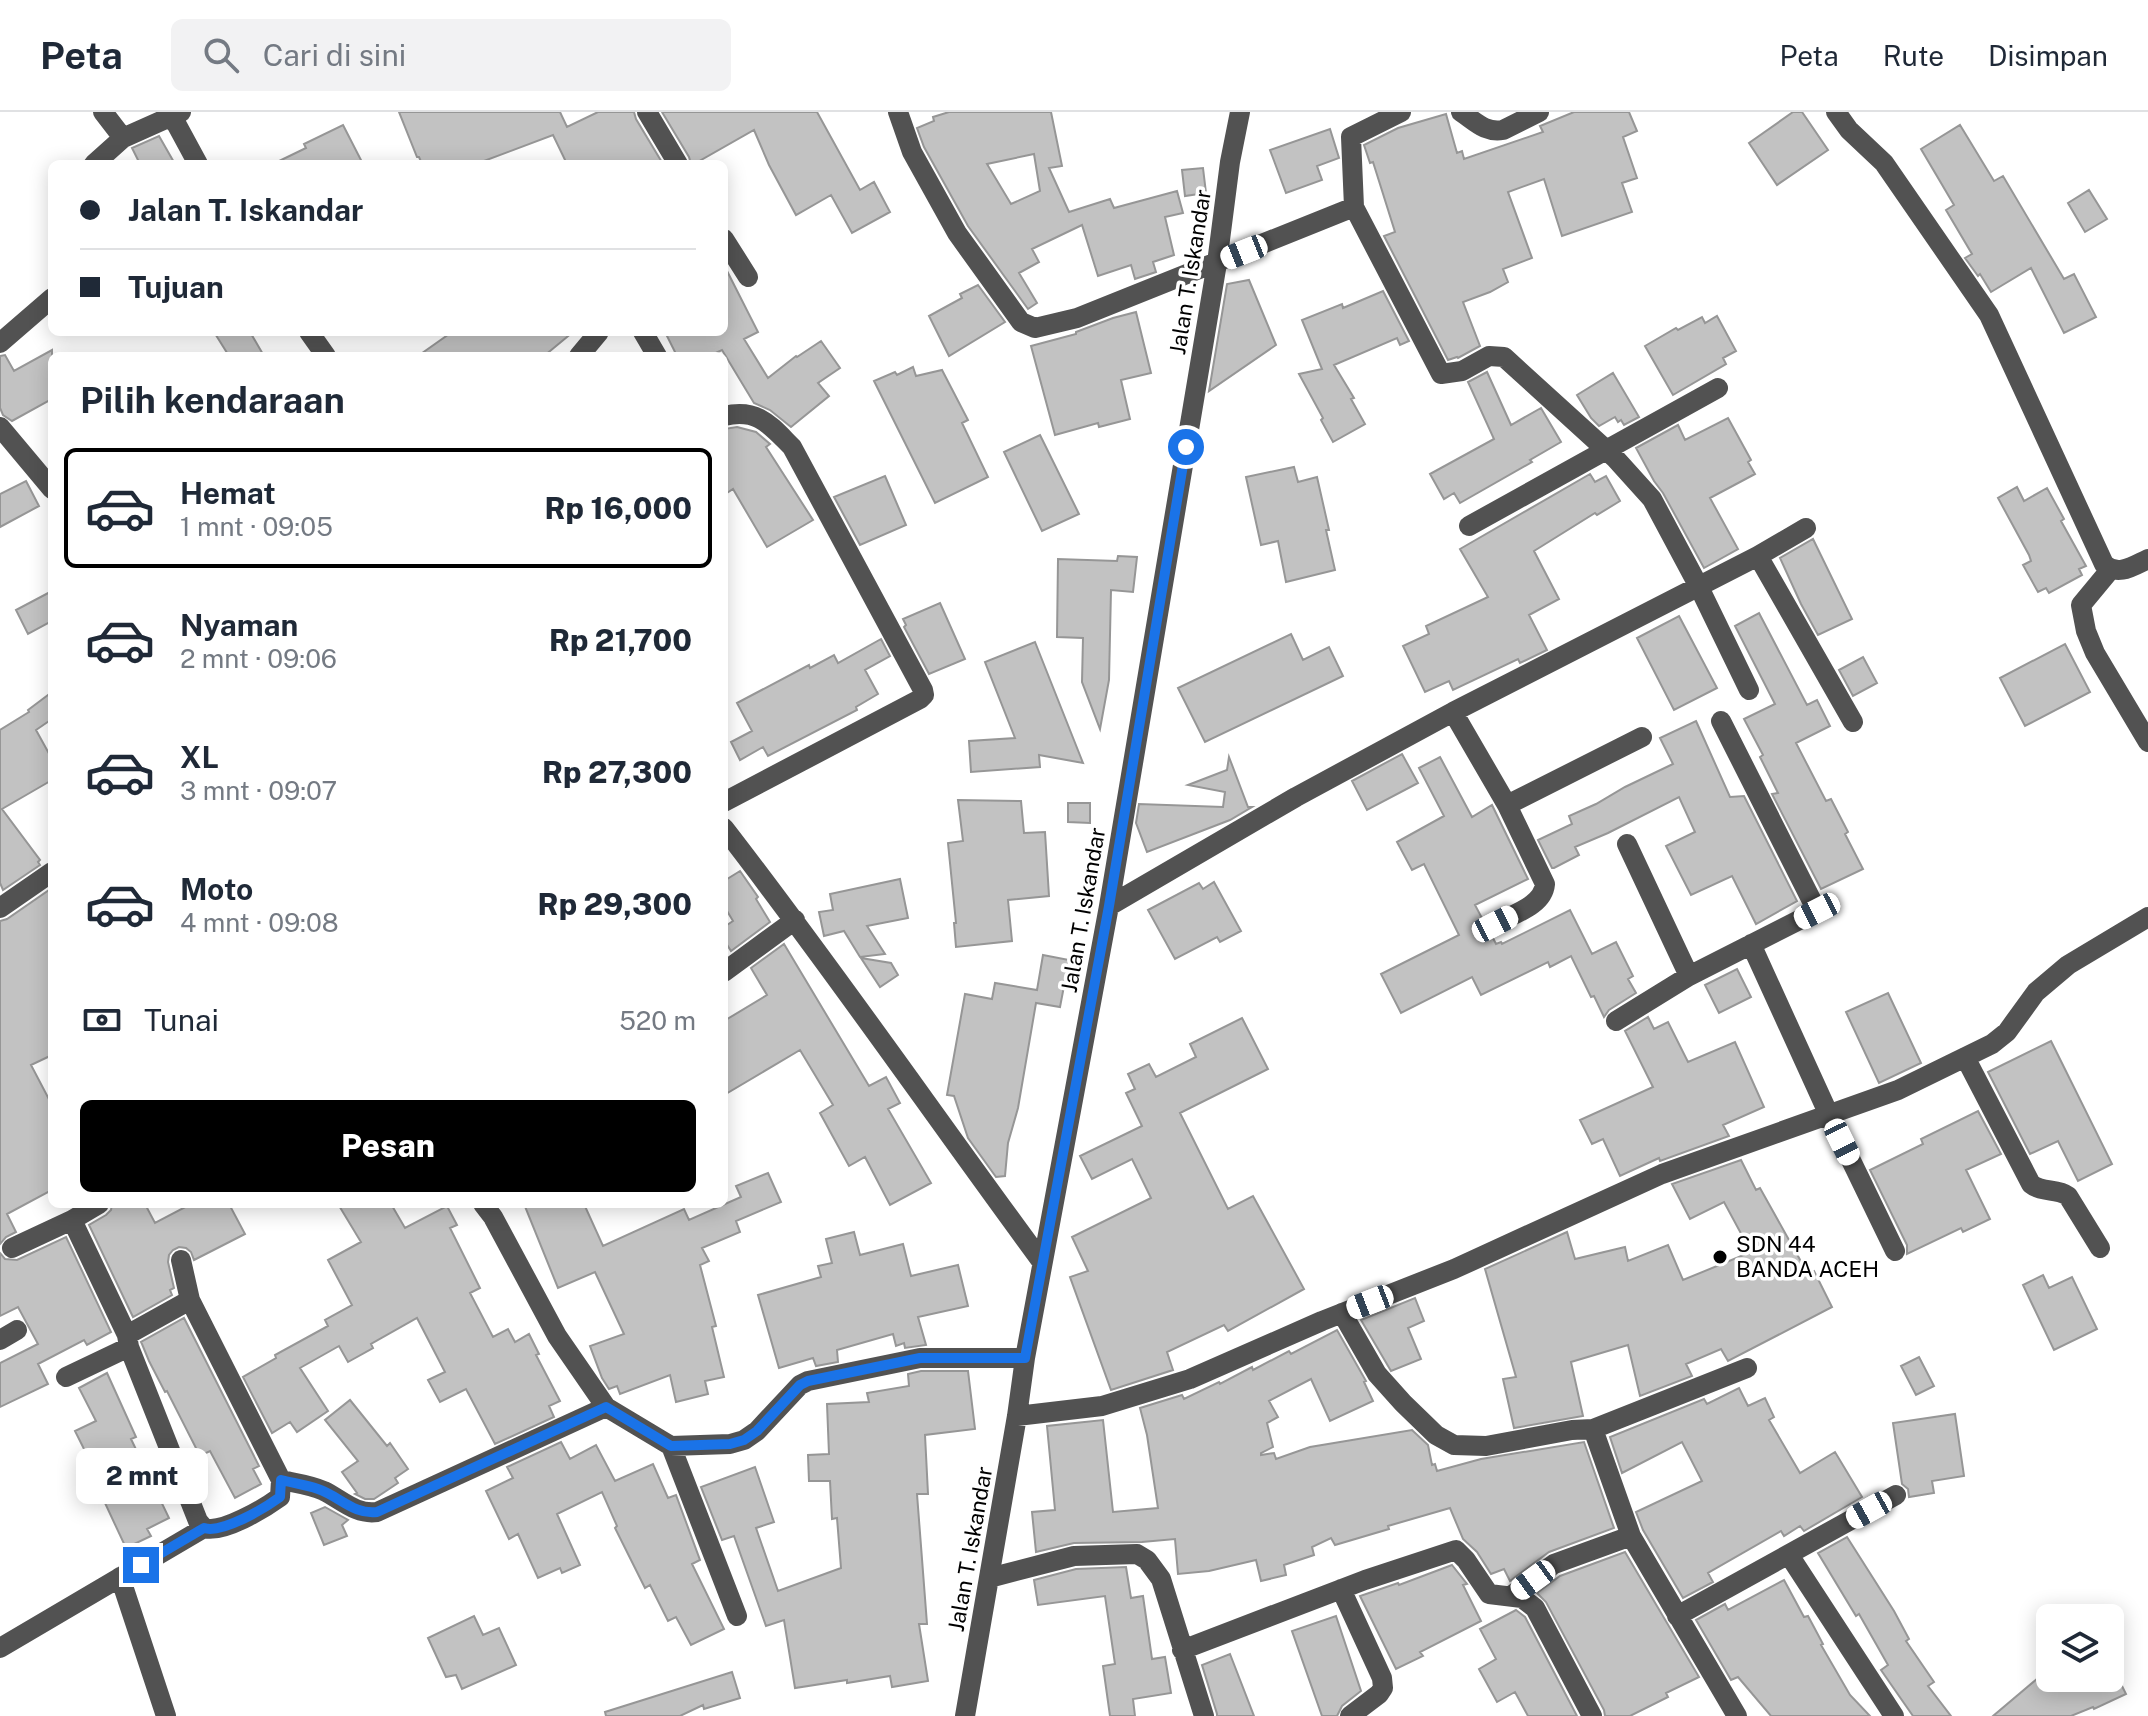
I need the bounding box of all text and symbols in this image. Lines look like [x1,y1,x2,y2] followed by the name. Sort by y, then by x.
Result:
[171,19,731,91] search box
[40,33,123,78] text: Peta
[199,33,243,77] icon: search
[263,37,406,73] text: Cari di sini
[1780,39,1839,72] text: Peta
[1883,39,1944,72] text: Rute
[1988,39,2108,72] text: Disimpan
[1164,187,1216,357] street label: Jalan T. Iskandar
[128,192,363,228] text: Jalan T. Iskandar
[1217,232,1271,272] car
[128,269,224,305] text: Tujuan
[80,379,345,421] text: Pilih kendaraan
[1168,429,1204,465] route start
[84,472,156,544] icon: car
[180,475,276,511] text: Hemat
[545,490,692,526] text: Rp 16,000
[180,511,333,542] text: 1 mnt · 09:05
[84,604,156,676] icon: car
[180,607,298,643] text: Nyaman
[549,622,692,658] text: Rp 21,700
[180,643,337,674] text: 2 mnt · 09:06
[84,736,156,808] icon: car
[180,739,219,775] text: XL
[542,754,692,790] text: Rp 27,300
[180,775,337,806] text: 3 mnt · 09:07
[1056,825,1110,995] street label: Jalan T. Iskandar
[84,868,156,940] icon: car
[180,871,253,907] text: Moto
[538,886,692,922] text: Rp 29,300
[1790,889,1844,933] car
[1468,902,1522,946] car
[180,907,339,938] text: 4 mnt · 09:08
[80,998,124,1042] icon: cash
[144,1002,219,1038] text: Tunai
[619,1005,696,1036] text: 520 m
[80,1100,696,1192] button: Pesan
[1821,1115,1863,1169] car
[1736,1231,1879,1282] place label: SDN 44 BANDA ACEH
[1711,1248,1729,1266] marker: SDN 44 BANDA ACEH
[1343,1282,1397,1322] car
[75,1449,207,1505] callout: 2 mnt
[106,1460,178,1491] text: 2 mnt
[943,1464,997,1634] street label: Jalan T. Iskandar
[1842,1488,1896,1532] car
[123,1547,159,1583] route end
[1507,1556,1559,1604] car
[2036,1604,2124,1692] map controls
[2036,1604,2124,1692] button: layers

